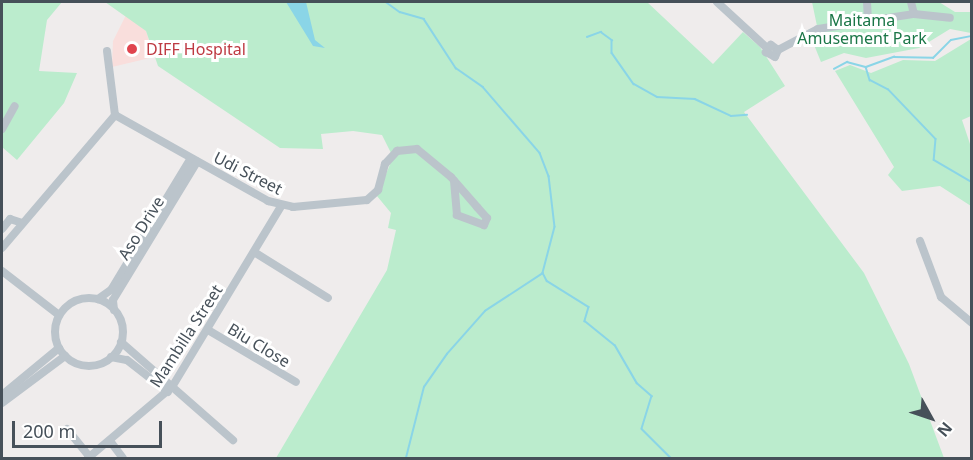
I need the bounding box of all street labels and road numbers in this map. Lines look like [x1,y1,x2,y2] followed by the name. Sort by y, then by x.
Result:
[210,148,286,198] street label: Udi Street
[114,193,168,263] street label: Aso Drive
[146,281,226,391] street label: Mambilla Street
[224,319,294,371] street label: Biu Close

